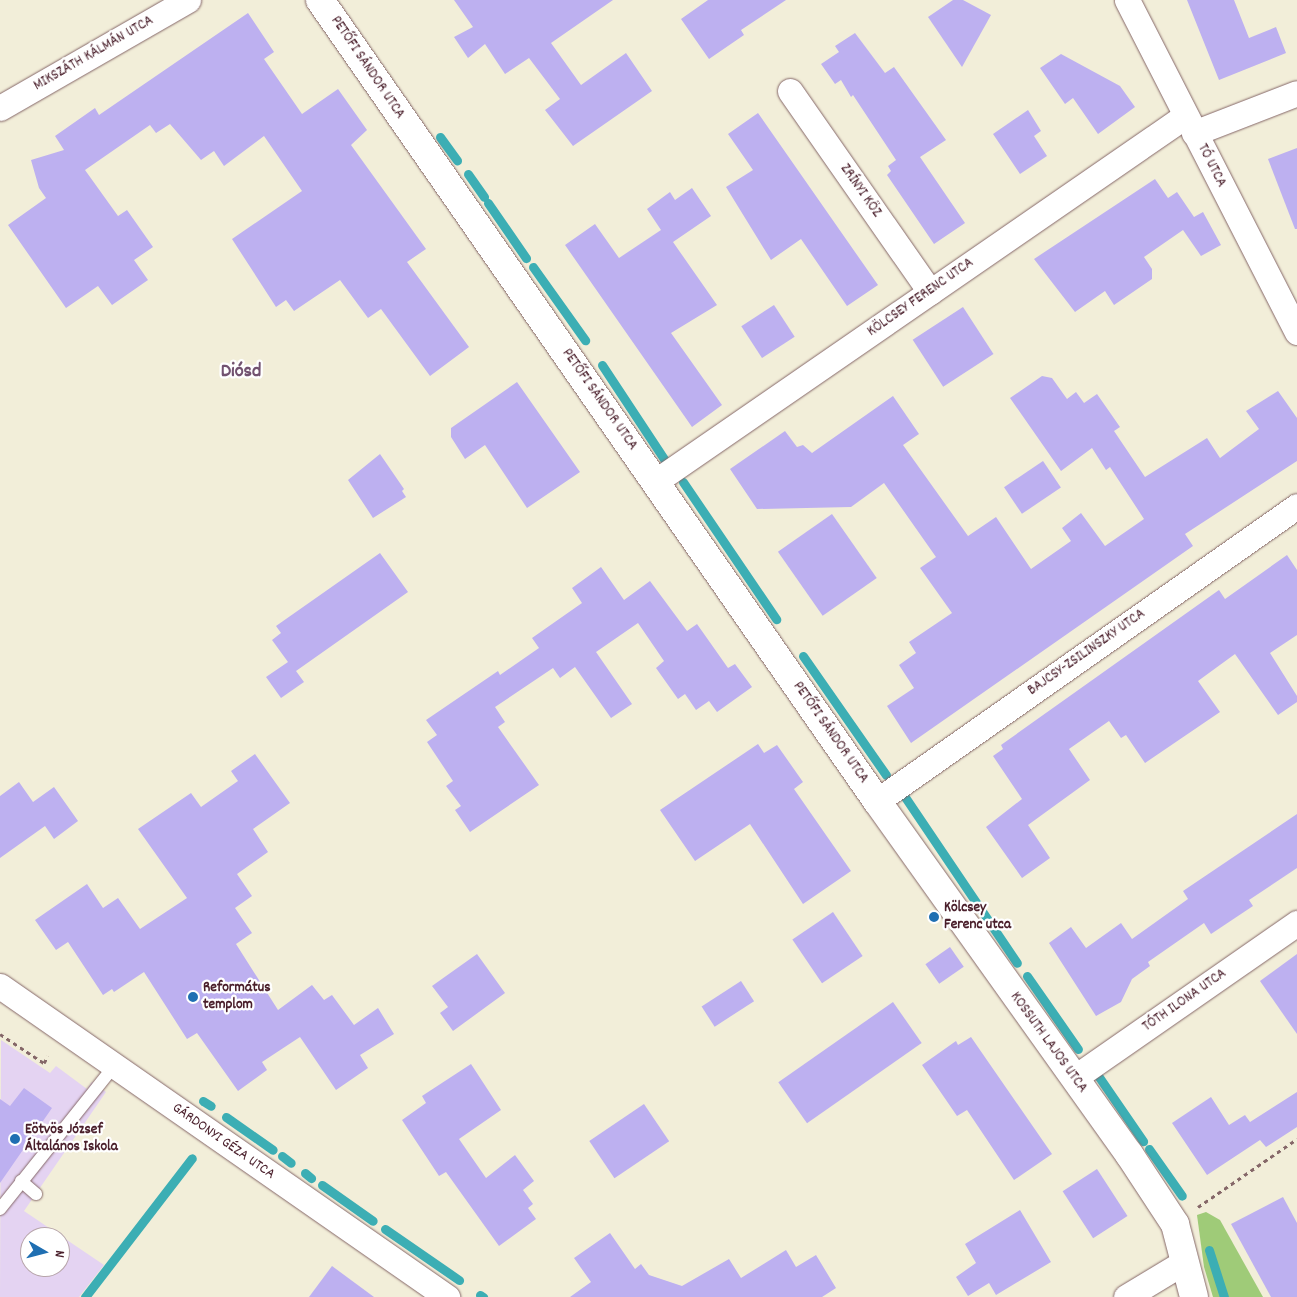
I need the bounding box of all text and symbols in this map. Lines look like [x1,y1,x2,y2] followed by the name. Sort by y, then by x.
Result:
[31,12,157,96] street label: MIKSZÁTH KÁLMÁN UTCA
[326,13,408,123] street label: PETŐFI SÁNDOR UTCA
[1192,141,1230,191] street label: TÓ UTCA
[835,161,885,221] street label: ZRÍNYI KÖZ
[864,255,978,341] street label: KÖLCSEY FERENC UTCA
[557,346,641,454] street label: PETŐFI SÁNDOR UTCA
[221,360,261,384] district label: Diósd
[1025,606,1149,700] street label: BAJCSY-ZSILINSZKY UTCA
[788,679,872,787] street label: PETŐFI SÁNDOR UTCA
[944,899,1011,934] place label: Kölcsey Ferenc utca
[928,911,940,923] marker: Kölcsey Ferenc utca
[1139,965,1231,1037] street label: TÓTH ILONA UTCA
[203,979,271,1014] place label: Református templom
[1005,989,1091,1097] street label: KOSSUTH LAJOS UTCA
[187,991,199,1003] marker: Református templom
[168,1100,278,1184] street label: GÁRDONYI GÉZA UTCA
[25,1121,118,1156] place label: Eötvös József Általános Iskola
[9,1133,21,1145] marker: Eötvös József Általános Iskola
[20,1227,70,1277] north arrow
[48,1249,69,1259] text: N

